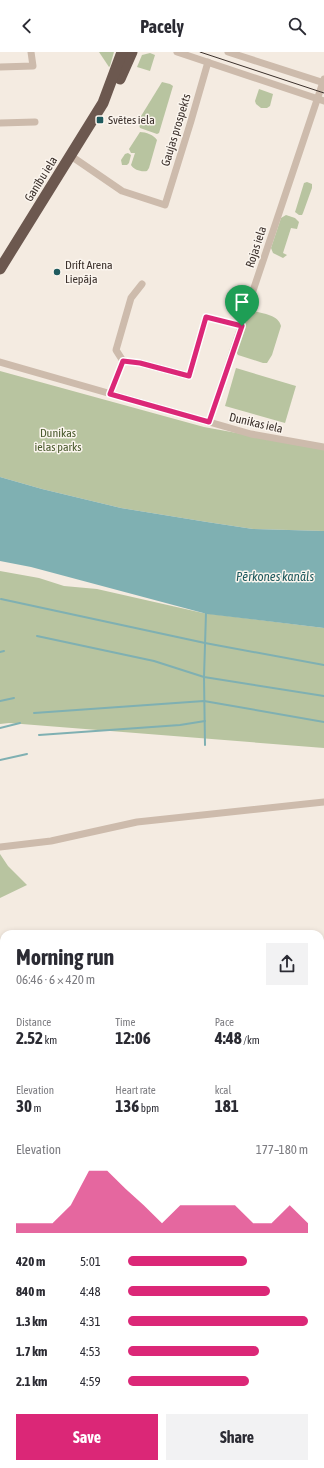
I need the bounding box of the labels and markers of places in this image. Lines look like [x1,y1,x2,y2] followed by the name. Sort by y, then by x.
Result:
[108,113,155,127] place label: Svētes iela
[95,115,105,125] marker: Svētes iela
[65,258,113,286] place label: Drift Arena Liepāja
[52,267,62,277] marker: Drift Arena Liepāja
[225,285,259,326] pin

